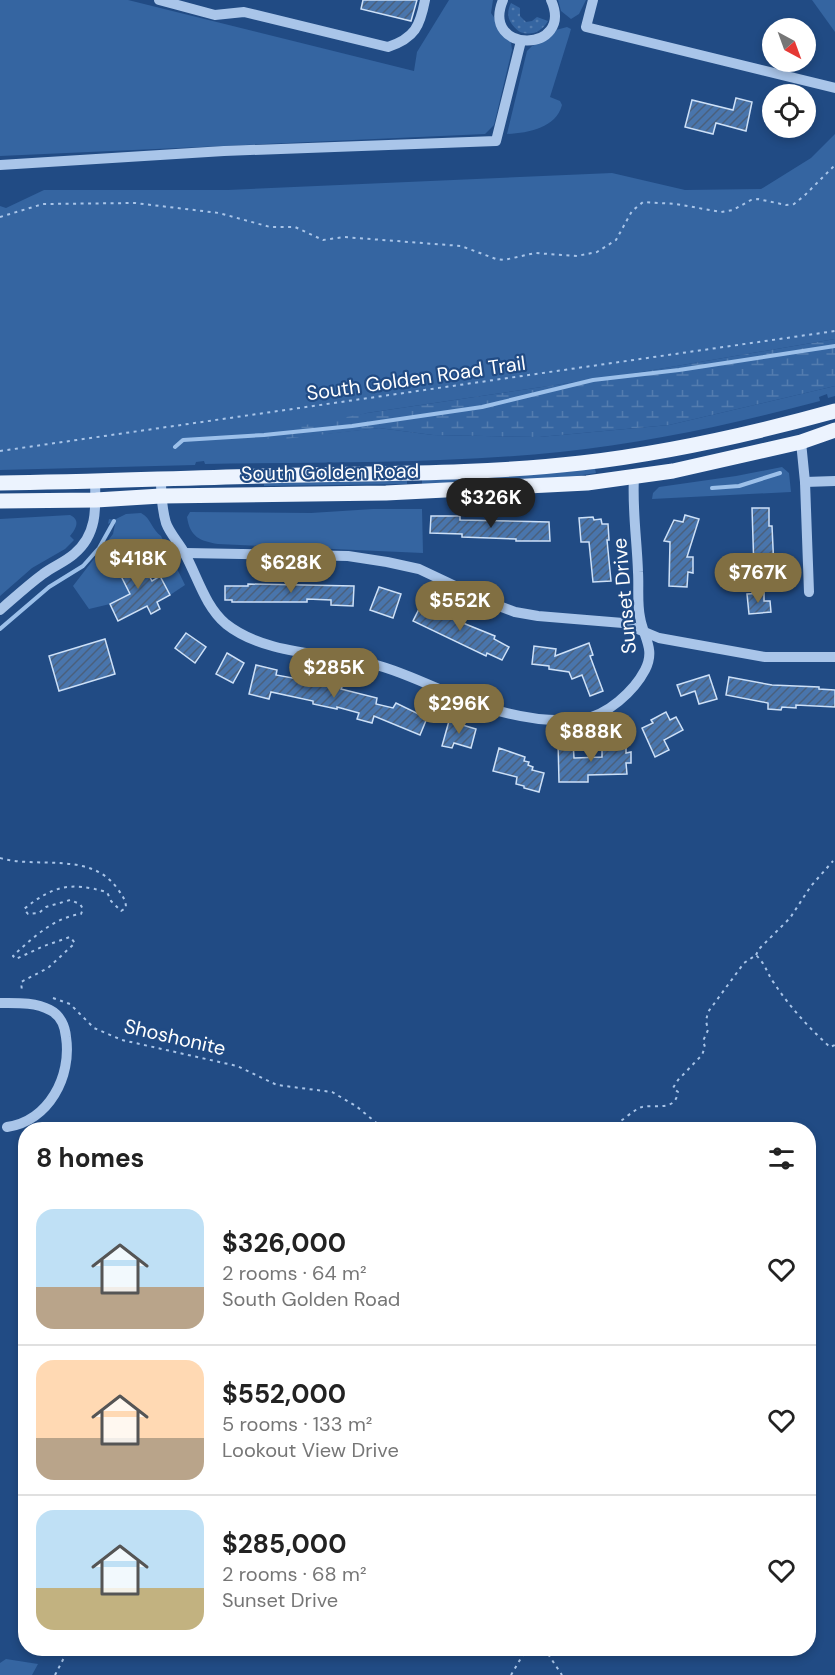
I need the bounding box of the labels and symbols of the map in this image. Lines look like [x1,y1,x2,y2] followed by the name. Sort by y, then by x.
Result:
[762,18,816,72] north arrow
[305,350,527,406] street label: South Golden Road Trail
[241,457,419,487] street label: South Golden Road
[449,478,533,529] pin: $326K
[606,537,642,655] street label: Sunset Drive
[96,539,180,590] pin: $418K
[249,543,333,594] pin: $628K
[716,553,800,604] pin: $767K
[418,581,502,632] pin: $552K
[292,648,376,699] pin: $285K
[417,684,501,735] pin: $296K
[549,712,633,763] pin: $888K
[122,1013,228,1061] street label: Shoshonite

